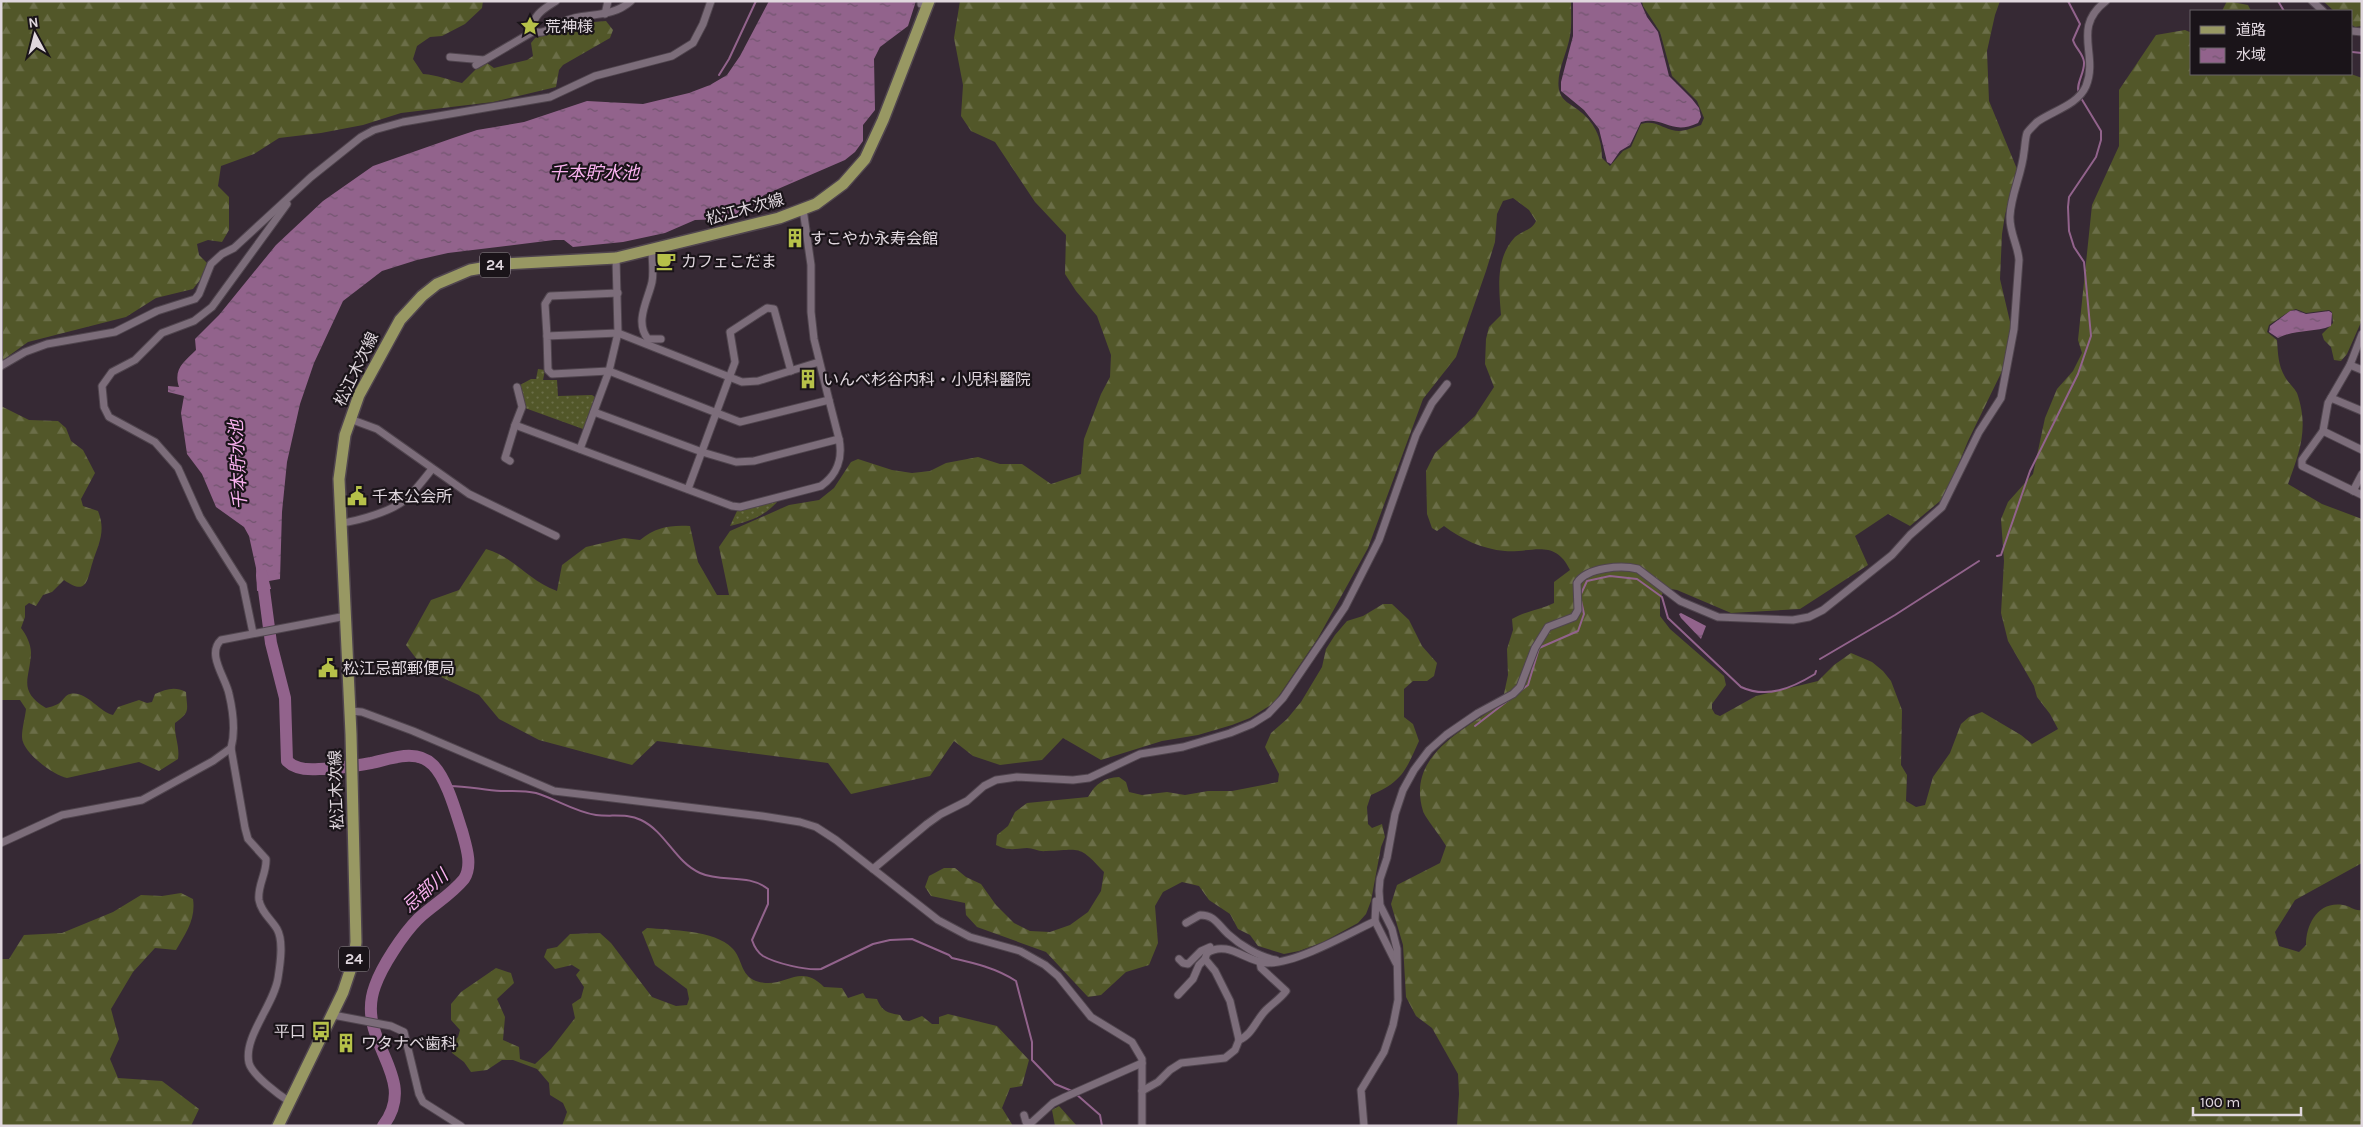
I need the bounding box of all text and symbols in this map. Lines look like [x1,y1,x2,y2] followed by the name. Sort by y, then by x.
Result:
[10,10,60,60] north arrow
[2190,10,2353,75] legend
[27,14,39,32] text: N
[519,15,541,37] place icon: 荒神様
[545,17,593,36] place label: 荒神様
[2236,21,2266,39] text: 道路
[2236,46,2266,64] text: 水域
[549,162,641,184] water label: 千本貯水池
[704,189,786,229] street label: 松江木次線
[784,227,806,249] building icon: すこやか永寿会館
[810,229,938,248] place label: すこやか永寿会館
[655,250,677,272] cafe icon: カフェこだま
[480,252,510,278] road number: 24
[681,252,777,271] place label: カフェこだま
[330,329,382,409] street label: 松江木次線
[797,368,819,390] building icon: いんべ杉谷内科・小児科醫院
[823,370,1031,389] place label: いんべ杉谷内科・小児科醫院
[225,417,251,511] water label: 千本貯水池
[346,485,368,507] public building icon: 千本公会所
[372,487,452,506] place label: 千本公会所
[317,657,339,679] public building icon: 松江忌部郵便局
[343,659,455,678] place label: 松江忌部郵便局
[325,750,347,830] street label: 松江木次線
[398,863,454,917] water label: 忌部川
[339,946,369,972] road number: 24
[310,1020,332,1042] bus stop icon: 平口
[274,1022,306,1041] place label: 平口
[335,1032,357,1054] building icon: ワタナベ歯科
[361,1034,457,1053] place label: ワタナベ歯科
[2193,1084,2300,1116] scale bar
[2200,1093,2240,1111] text: 100 m

